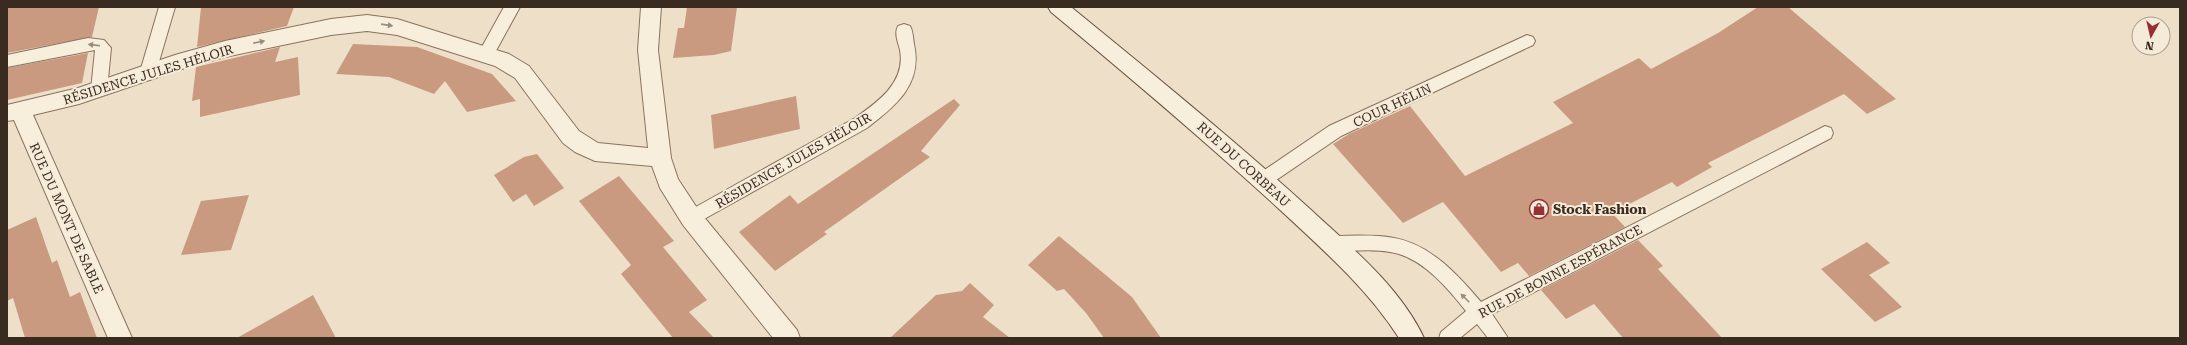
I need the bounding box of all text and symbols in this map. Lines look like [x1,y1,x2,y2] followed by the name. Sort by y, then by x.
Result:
[2131,16,2171,56] north arrow
[381,22,393,28] one-way arrow
[2144,38,2155,52] text: N
[253,39,266,45] one-way arrow
[61,40,235,108] street label: RÉSIDENCE JULES HÉLOIR
[87,42,100,48] one-way arrow
[1350,80,1434,130] street label: COUR HÉLIN
[712,109,874,211] street label: RÉSIDENCE JULES HÉLOIR
[1194,119,1293,210] street label: RUE DU CORBEAU
[26,140,107,296] street label: RUE DU MONT DE SABLE
[1528,198,1550,220] shop icon: Stock Fashion
[1553,202,1647,217] place label: Stock Fashion
[1475,221,1645,321] street label: RUE DE BONNE ESPÉRANCE
[1460,293,1470,303] one-way arrow

